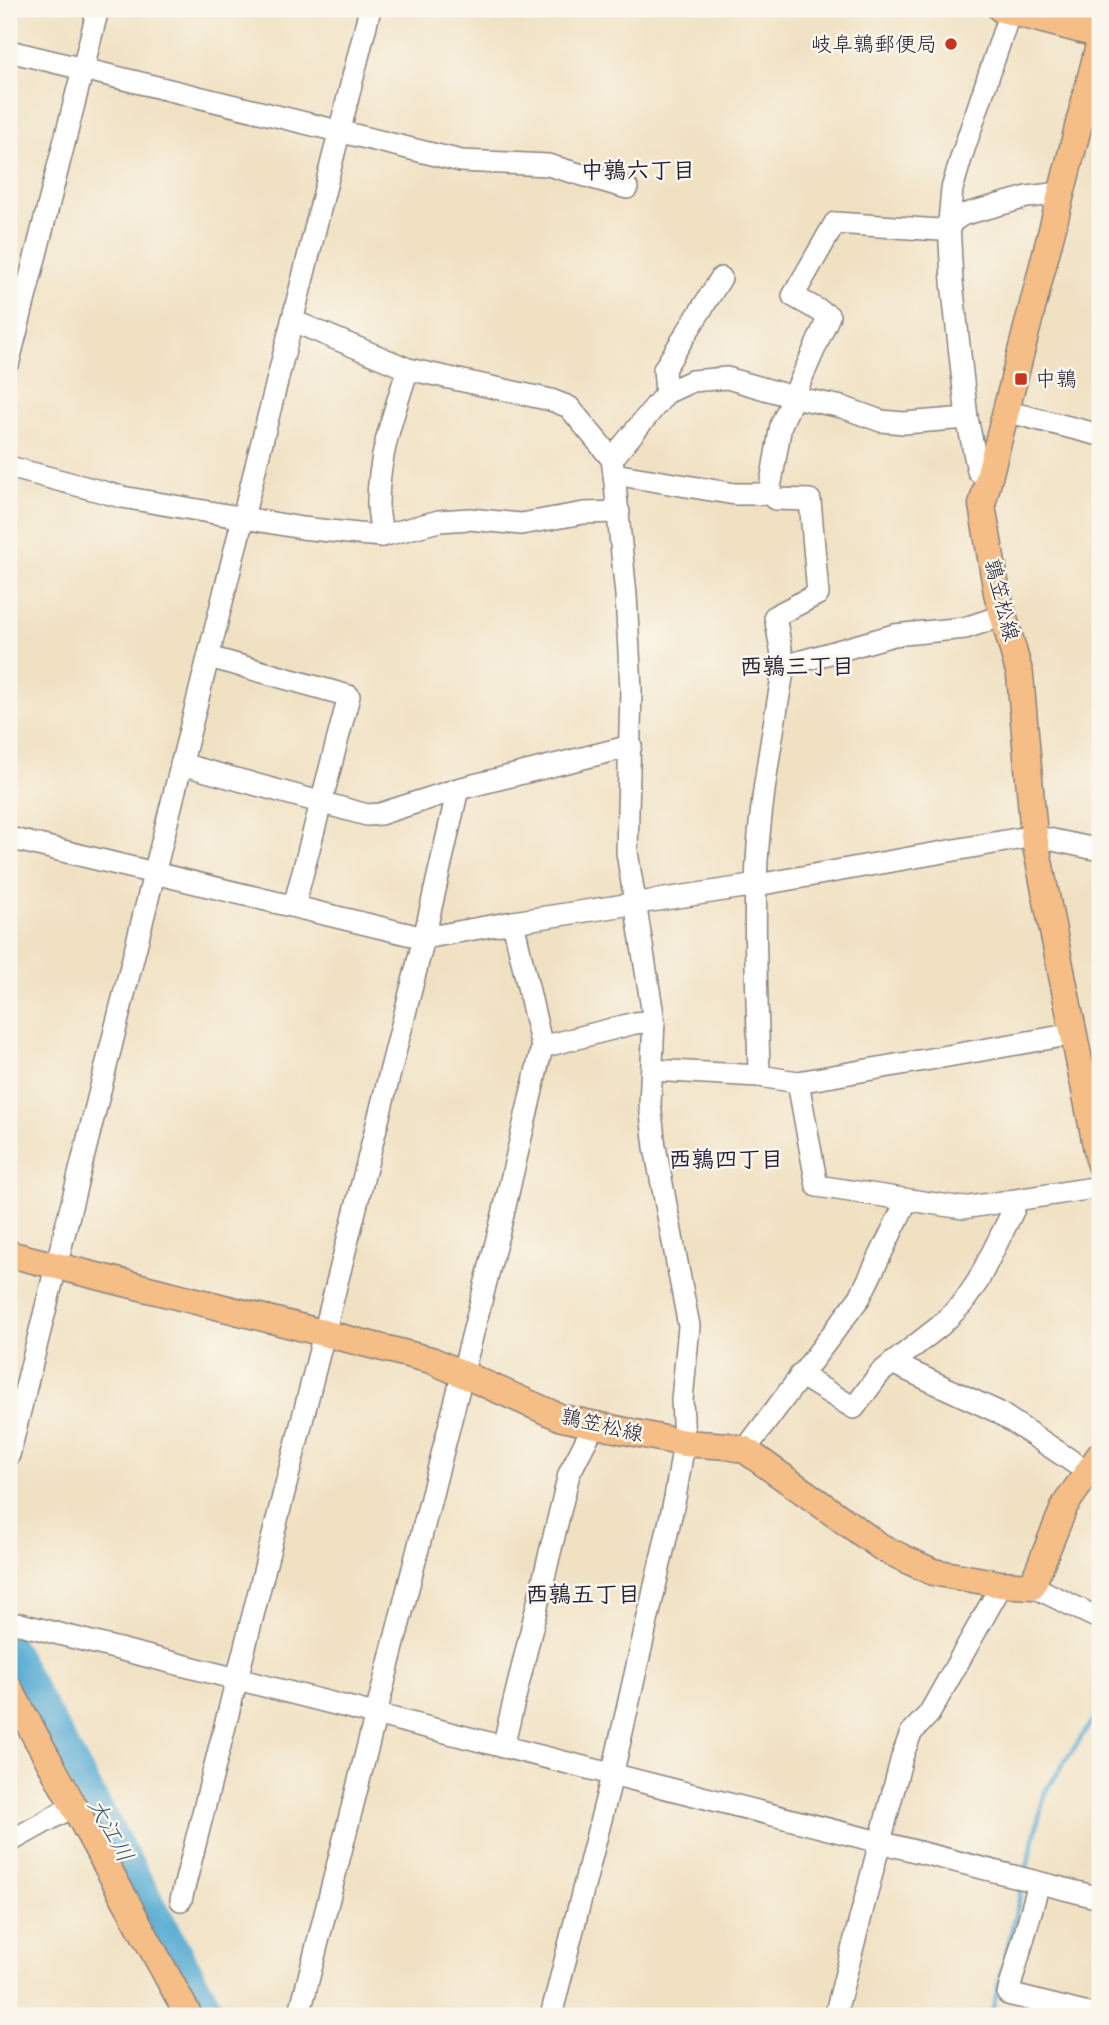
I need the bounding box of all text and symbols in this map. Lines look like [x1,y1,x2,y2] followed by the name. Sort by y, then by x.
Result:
[811,32,937,57] place label: 岐阜鶉郵便局
[943,36,959,52] marker: 岐阜鶉郵便局
[581,157,696,185] district label: 中鶉六丁目
[1035,367,1077,392] place label: 中鶉
[1013,371,1029,387] marker: 中鶉
[979,556,1024,644] street label: 鶉笠松線
[740,653,855,681] district label: 西鶉三丁目
[669,1146,784,1174] district label: 西鶉四丁目
[558,1404,646,1447] street label: 鶉笠松線
[526,1581,641,1609] district label: 西鶉五丁目
[81,1794,139,1867] water label: 大江川

